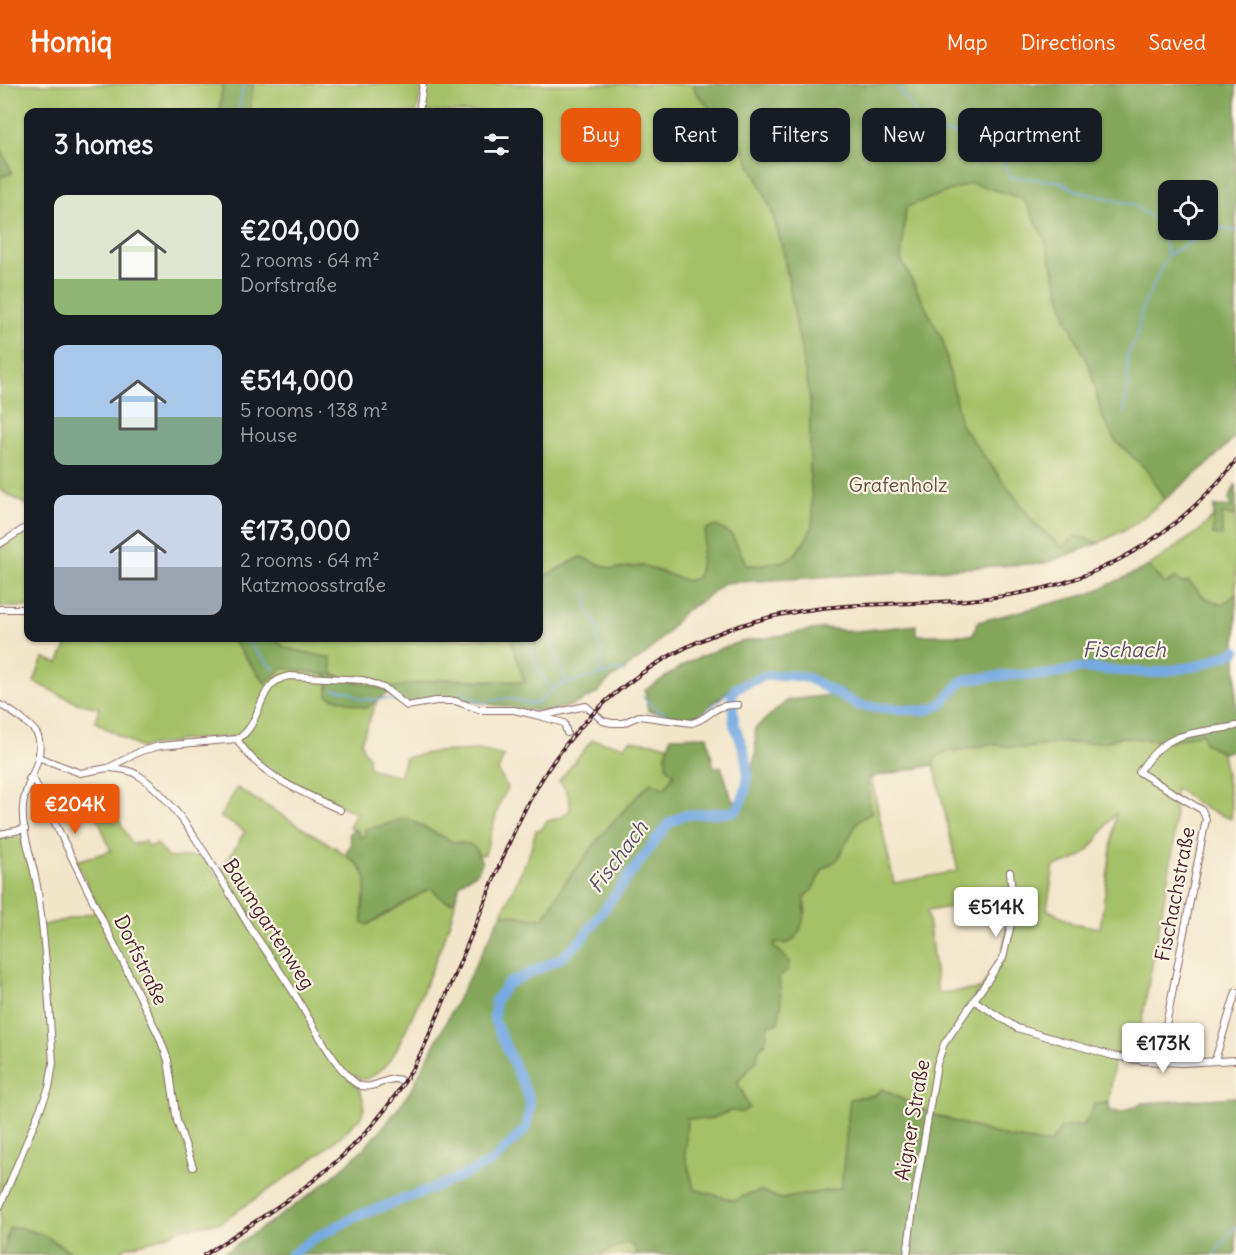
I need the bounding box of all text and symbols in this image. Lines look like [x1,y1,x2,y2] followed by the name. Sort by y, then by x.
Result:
[30,24,112,60] text: Homiq
[947,29,988,56] text: Map
[1021,29,1115,56] text: Directions
[1148,29,1206,56] text: Saved
[561,108,641,162] chip: Buy
[653,108,738,162] chip: Rent
[750,108,850,162] chip: Filters
[862,108,946,162] chip: New
[958,108,1102,162] chip: Apartment
[54,128,153,161] text: 3 homes
[480,128,513,161] icon: filters
[1158,180,1218,240] map controls
[1158,180,1218,240] button: locate
[240,214,360,247] text: €204,000
[102,219,174,291] icon: home
[240,247,380,272] text: 2 rooms · 64 m²
[240,272,337,297] text: Dorfstraße
[240,364,354,397] text: €514,000
[102,369,174,441] icon: home
[240,397,388,422] text: 5 rooms · 138 m²
[240,422,297,447] text: House
[848,472,948,497] park label: Grafenholz
[240,514,351,547] text: €173,000
[102,519,174,591] icon: home
[240,547,380,572] text: 2 rooms · 64 m²
[240,572,386,597] text: Katzmoosstraße
[1082,636,1167,663] water label: Fischach
[33,784,117,835] pin: €204K
[45,791,105,816] text: €204K
[582,814,654,898] water label: Fischach
[1149,825,1200,963] street label: Fischachstraße
[218,854,321,994] street label: Baumgartenweg
[954,887,1038,938] pin: €514K
[968,894,1024,919] text: €514K
[109,911,174,1009] street label: Dorfstraße
[1121,1023,1205,1074] pin: €173K
[1136,1030,1190,1055] text: €173K
[889,1058,934,1182] street label: Aigner Straße

